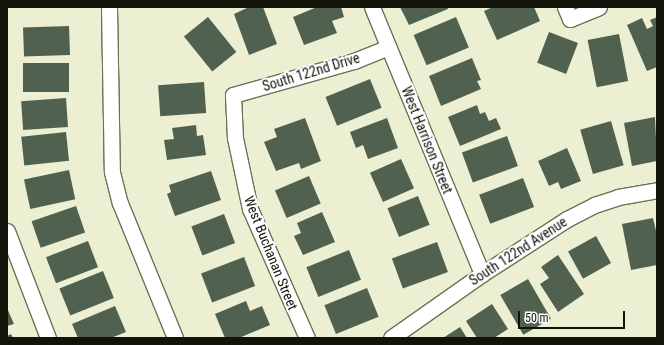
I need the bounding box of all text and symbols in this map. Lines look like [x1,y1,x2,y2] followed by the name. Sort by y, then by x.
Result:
[260,49,362,95] street label: South 122nd Drive
[398,84,456,196] street label: West Harrison Street
[240,194,302,312] street label: West Buchanan Street
[466,213,570,289] street label: South 122nd Avenue
[520,303,627,329] scale bar
[525,311,549,325] text: 50 m

